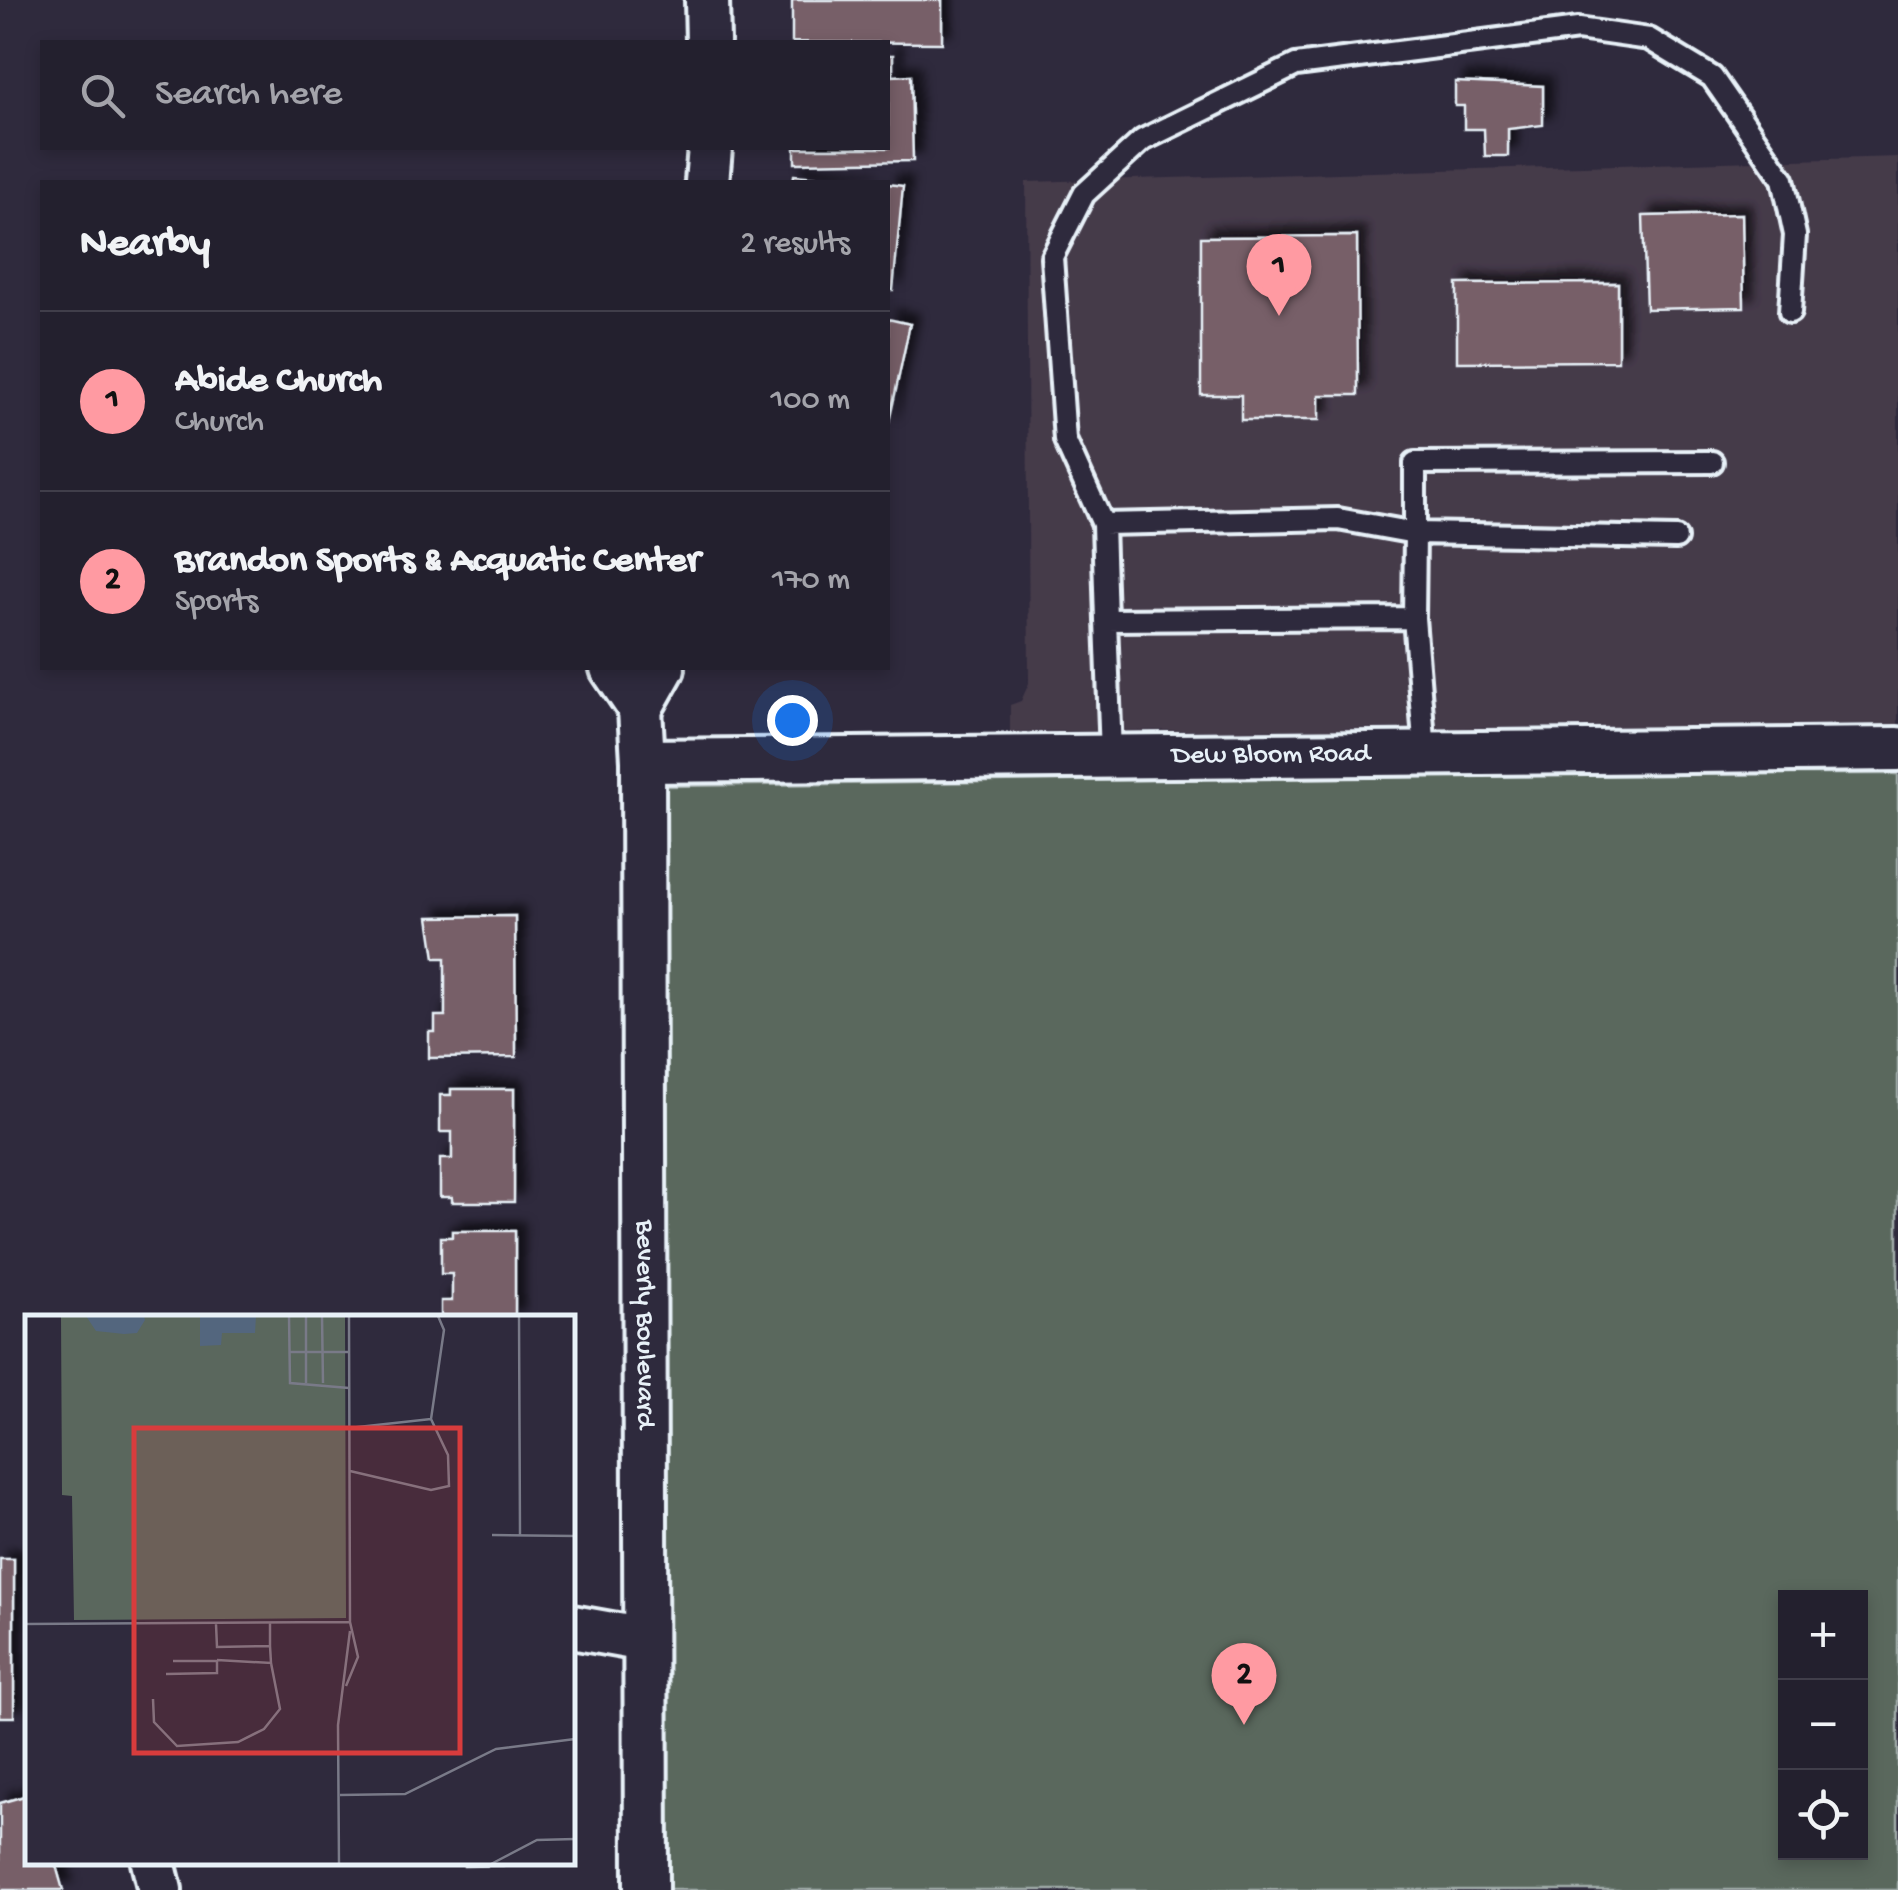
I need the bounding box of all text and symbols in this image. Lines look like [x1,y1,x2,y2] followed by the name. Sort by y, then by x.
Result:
[40,40,890,150] search box
[75,68,130,123] icon: search
[155,73,342,117] text: Search here
[80,221,210,270] text: Nearby
[740,226,850,264] text: 2 results
[1246,234,1312,316] pin: 1
[175,360,382,404] text: Abide Church
[106,382,119,420] text: 1
[770,382,850,420] text: 100 m
[175,404,264,442] text: Church
[175,540,700,584] text: Brandon Sports & Acquatic Center
[105,562,120,600] text: 2
[772,562,850,600] text: 170 m
[175,584,258,622] text: Sports
[767,695,818,746] your location
[1170,738,1373,772] street label: Dew Bloom Road
[628,1219,661,1431] street label: Beverly Boulevard
[25,1315,575,1865] inset map
[1778,1590,1868,1860] map controls
[1778,1590,1868,1680] button: +
[1212,1642,1276,1725] pin: 2
[1778,1680,1868,1770] button: −
[1778,1770,1868,1860] button: locate

